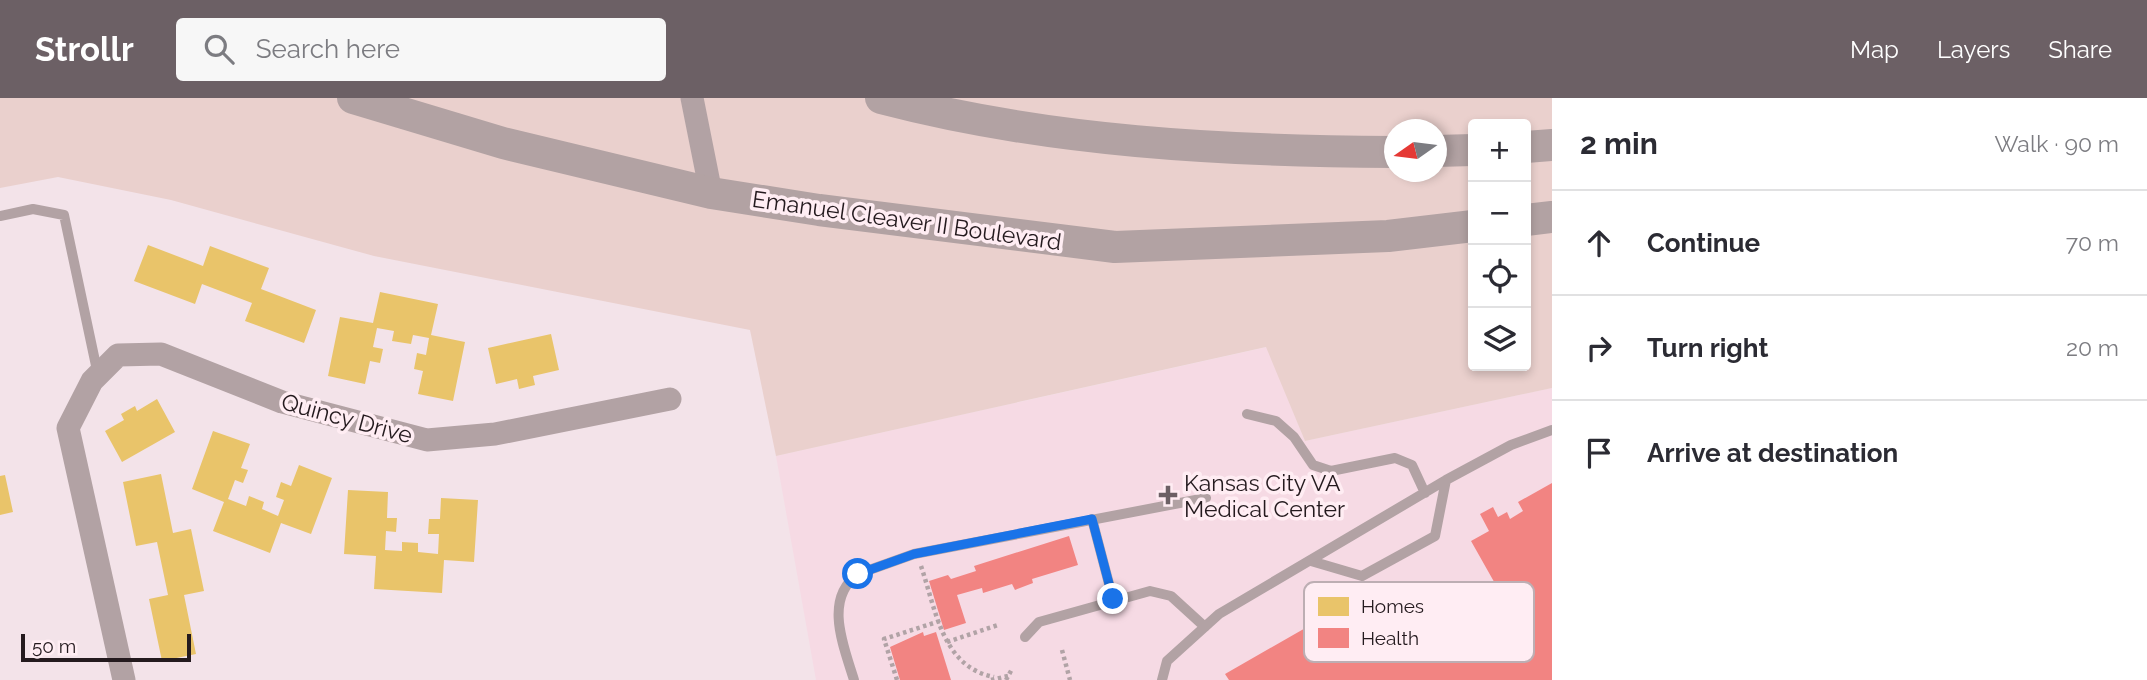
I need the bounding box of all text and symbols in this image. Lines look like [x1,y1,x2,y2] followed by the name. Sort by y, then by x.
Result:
[176,18,666,81] search box
[35,30,134,69] text: Strollr
[200,30,238,68] icon: search
[256,34,400,64] text: Search here
[1850,35,1899,64] text: Map
[1937,35,2010,64] text: Layers
[2048,35,2112,64] text: Share
[1384,119,1447,182] north arrow
[1468,119,1531,371] map controls
[1468,119,1531,182] button: +
[1580,126,1658,161] text: 2 min
[1995,130,2119,157] text: Walk · 90 m
[1468,182,1531,245] button: −
[751,185,1063,255] street label: Emanuel Cleaver II Boulevard
[1580,224,1618,262] icon: ahead
[1647,228,1760,258] text: Continue
[2066,229,2119,256] text: 70 m
[1468,245,1531,308] button: locate
[1468,308,1531,371] button: layers
[1580,329,1618,367] icon: right
[1647,333,1768,363] text: Turn right
[2066,334,2119,361] text: 20 m
[279,388,415,448] street label: Quincy Drive
[1580,434,1618,472] icon: arrive
[1647,438,1898,468] text: Arrive at destination
[1184,469,1345,522] place label: Kansas City VA Medical Center
[1158,485,1178,505] marker: Kansas City VA Medical Center
[842,558,873,589] route start
[1304,582,1534,662] legend
[1097,583,1128,614] route end
[1361,595,1424,617] text: Homes
[1361,627,1419,649] text: Health
[21,631,191,663] scale bar
[32,635,76,657] text: 50 m

